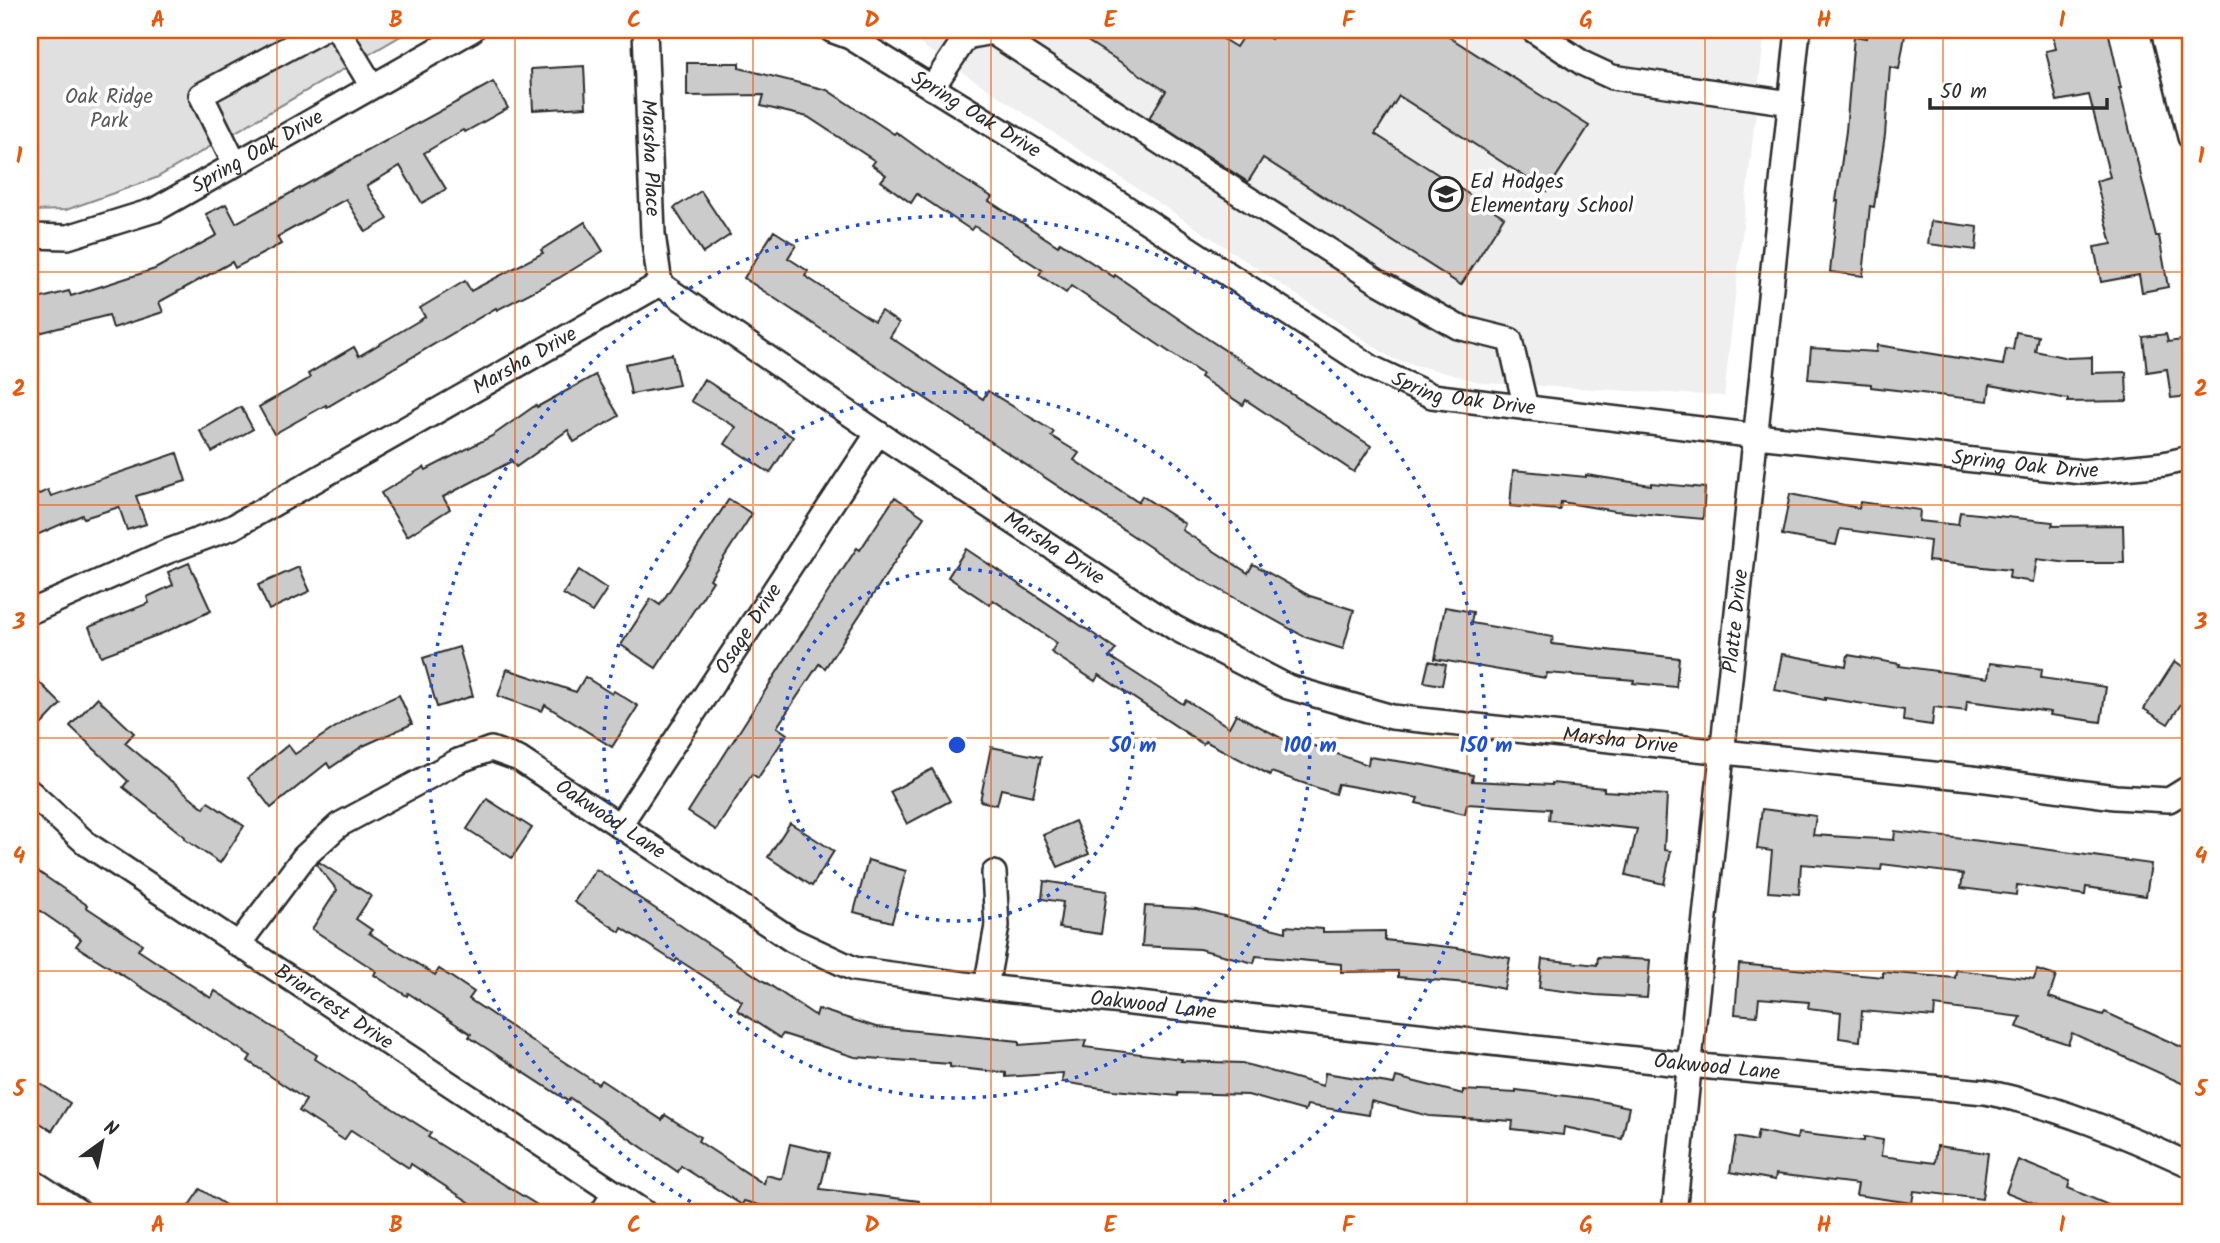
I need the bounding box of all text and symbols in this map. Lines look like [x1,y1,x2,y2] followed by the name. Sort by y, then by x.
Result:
[151,3,165,39] text: A
[389,3,403,39] text: B
[627,3,641,39] text: C
[864,3,880,39] text: D
[1104,3,1118,39] text: E
[1342,3,1356,39] text: F
[1579,3,1593,39] text: G
[1817,3,1832,39] text: H
[2058,3,2066,39] text: I
[904,62,1048,168] street label: Spring Oak Drive
[1930,66,2106,110] scale bar
[1940,76,1987,109] text: 50 m
[65,81,154,138] park label: Oak Ridge Park
[631,99,669,218] street label: Marsha Place
[185,101,330,203] street label: Spring Oak Drive
[16,139,23,175] text: 1
[2198,139,2205,175] text: 1
[1470,166,1633,223] place label: Ed Hodges Elementary School
[1427,175,1465,213] school or university icon: Ed Hodges Elementary School
[466,318,584,404] street label: Marsha Drive
[1386,363,1538,425] street label: Spring Oak Drive
[12,372,26,408] text: 2
[2194,372,2208,408] text: 2
[1950,441,2101,489] street label: Spring Oak Drive
[997,503,1112,594] street label: Marsha Drive
[1714,567,1758,675] street label: Platte Drive
[707,576,791,681] street label: Osage Drive
[12,605,26,641] text: 3
[2194,605,2208,641] text: 3
[1561,719,1680,764] street label: Marsha Drive
[1109,730,1156,763] text: 50 m
[1283,730,1337,763] text: 100 m
[1459,730,1513,763] text: 150 m
[945,733,969,757] centre of rings
[548,771,673,869] street label: Oakwood Lane
[13,839,26,875] text: 4
[2195,839,2208,875] text: 4
[267,956,401,1059] street label: Briarcrest Drive
[1089,982,1219,1029] street label: Oakwood Lane
[1652,1045,1782,1090] street label: Oakwood Lane
[12,1072,27,1108] text: 5
[2194,1072,2209,1108] text: 5
[66,1106,136,1176] north arrow
[97,1114,123,1145] text: N
[151,1208,165,1243] text: A
[389,1208,403,1243] text: B
[627,1208,641,1243] text: C
[864,1208,880,1243] text: D
[1104,1208,1118,1243] text: E
[1342,1208,1356,1243] text: F
[1579,1208,1593,1243] text: G
[1817,1208,1832,1243] text: H
[2058,1208,2066,1243] text: I

